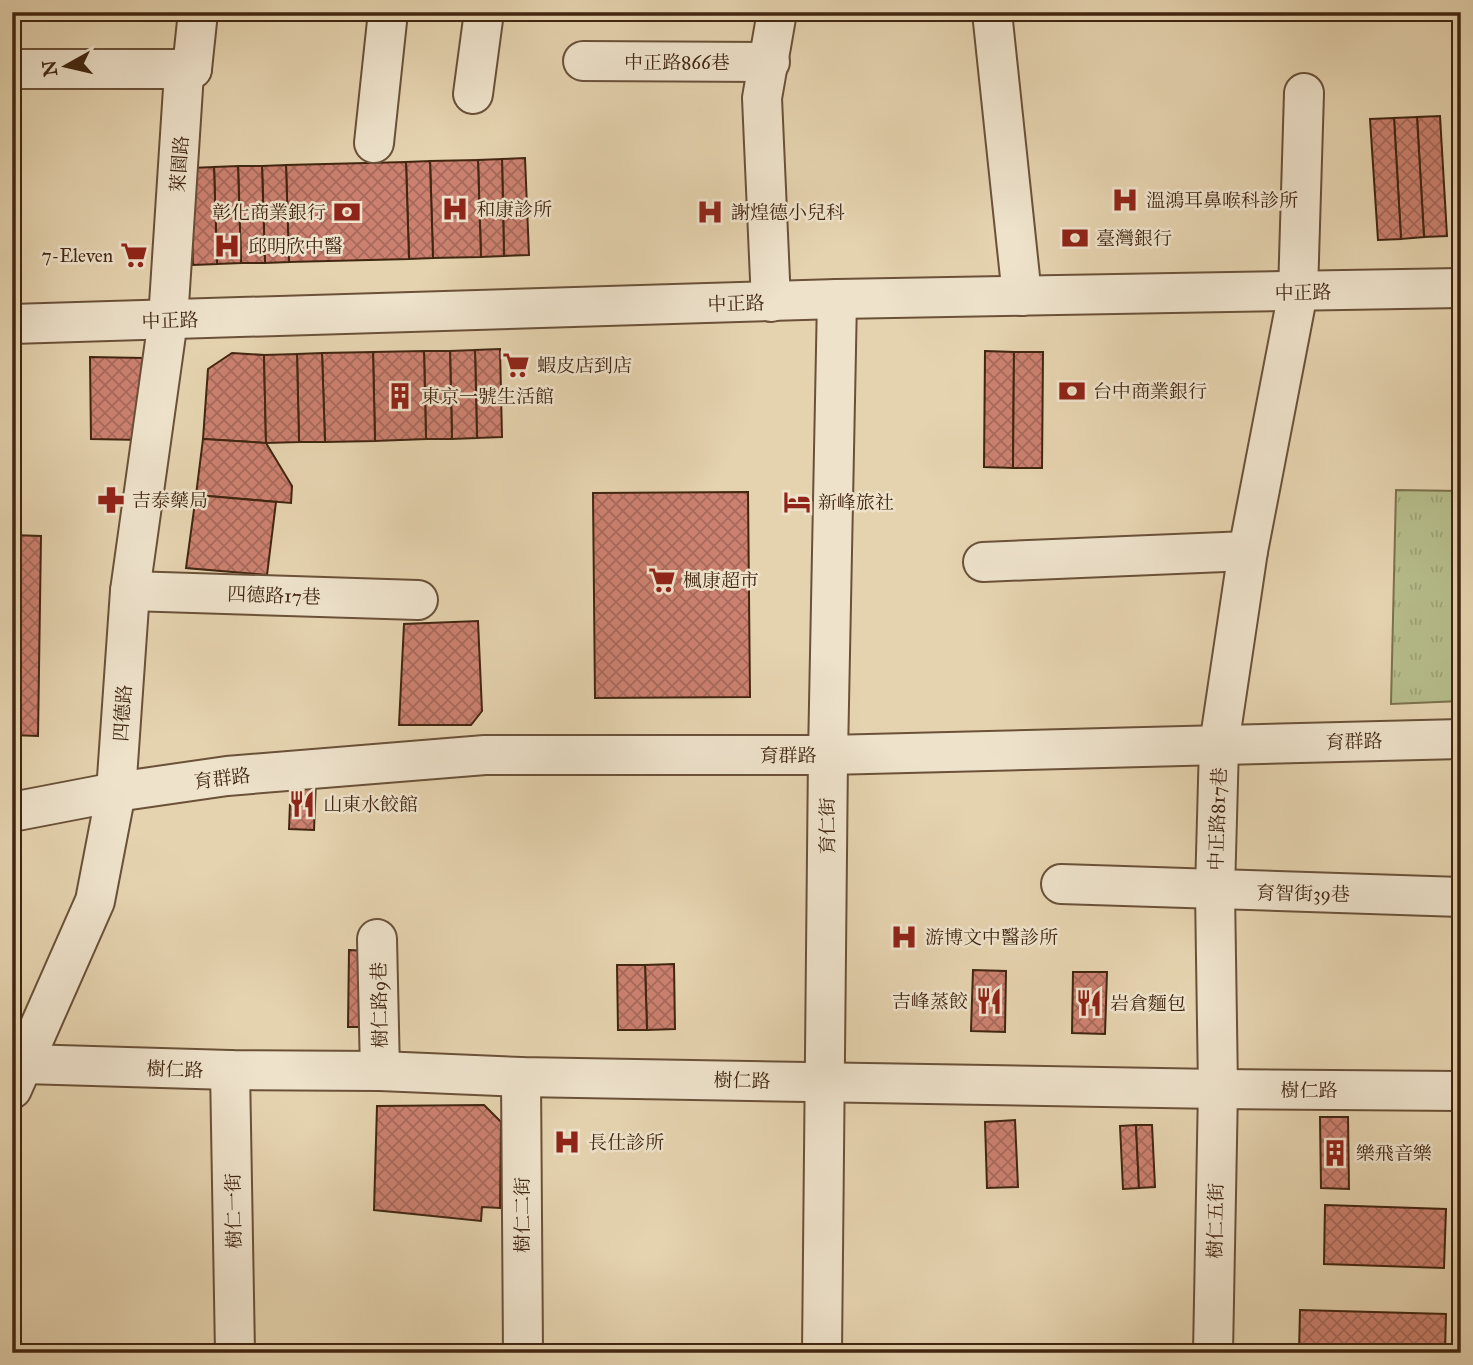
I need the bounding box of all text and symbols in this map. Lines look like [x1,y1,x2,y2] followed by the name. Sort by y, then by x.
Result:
[32,32,102,102] north arrow
[624,51,730,74] street label: 中正路866巷
[37,59,62,78] text: N
[166,135,193,193] street label: 萊園路
[1110,185,1140,215] hospital icon: 溫鴻耳鼻喉科診所
[1146,189,1298,212] place label: 溫鴻耳鼻喉科診所
[440,194,470,224] hospital icon: 和康診所
[332,197,362,227] bank icon: 彰化商業銀行
[695,197,725,227] hospital icon: 謝煌德小兒科
[476,198,552,221] place label: 和康診所
[212,201,326,224] place label: 彰化商業銀行
[731,201,845,224] place label: 謝煌德小兒科
[1060,223,1090,253] bank icon: 臺灣銀行
[1096,227,1172,250] place label: 臺灣銀行
[212,231,242,261] hospital icon: 邱明欣中醫
[248,235,343,258] place label: 邱明欣中醫
[119,240,149,270] supermarket icon: 7-Eleven
[41,244,113,267] place label: 7-Eleven
[1274,281,1332,304] street label: 中正路
[707,291,765,316] street label: 中正路
[141,308,199,333] street label: 中正路
[501,350,531,380] supermarket icon: 蝦皮店到店
[537,354,632,377] place label: 蝦皮店到店
[1057,376,1087,406] bank icon: 台中商業銀行
[1093,380,1207,403] place label: 台中商業銀行
[385,381,415,411] building icon: 東京一號生活館
[421,385,554,408] place label: 東京一號生活館
[96,485,126,515] pharmacy icon: 吉泰藥局
[782,487,812,517] hotel icon: 新峰旅社
[132,489,208,512] place label: 吉泰藥局
[818,491,894,514] place label: 新峰旅社
[647,565,677,595] supermarket icon: 楓康超市
[683,569,759,592] place label: 楓康超市
[227,582,321,609] street label: 四德路17巷
[109,684,136,742] street label: 四德路
[1325,729,1383,754] street label: 育群路
[759,744,817,767] street label: 育群路
[192,764,252,793] street label: 育群路
[1204,767,1231,871] street label: 中正路817巷
[287,789,317,819] restaurant icon: 山東水餃館
[323,793,418,816] place label: 山東水餃館
[816,797,839,855] street label: 育仁街
[1256,881,1350,906] street label: 育智街39巷
[889,922,919,952] hospital icon: 游博文中醫診所
[925,926,1058,949] place label: 游博文中醫診所
[367,962,392,1048] street label: 樹仁路9巷
[974,986,1004,1016] restaurant icon: 吉峰蒸餃
[1074,988,1104,1018] restaurant icon: 岩倉麵包
[892,990,968,1013] place label: 吉峰蒸餃
[1110,992,1186,1015] place label: 岩倉麵包
[146,1057,204,1082] street label: 樹仁路
[713,1069,771,1092] street label: 樹仁路
[1280,1079,1338,1102] street label: 樹仁路
[552,1127,582,1157] hospital icon: 長仕診所
[588,1131,664,1154] place label: 長仕診所
[1320,1138,1350,1168] building icon: 樂飛音樂
[1356,1142,1432,1165] place label: 樂飛音樂
[221,1173,246,1249] street label: 樹仁一街
[511,1177,534,1253] street label: 樹仁二街
[1203,1183,1228,1259] street label: 樹仁五街

